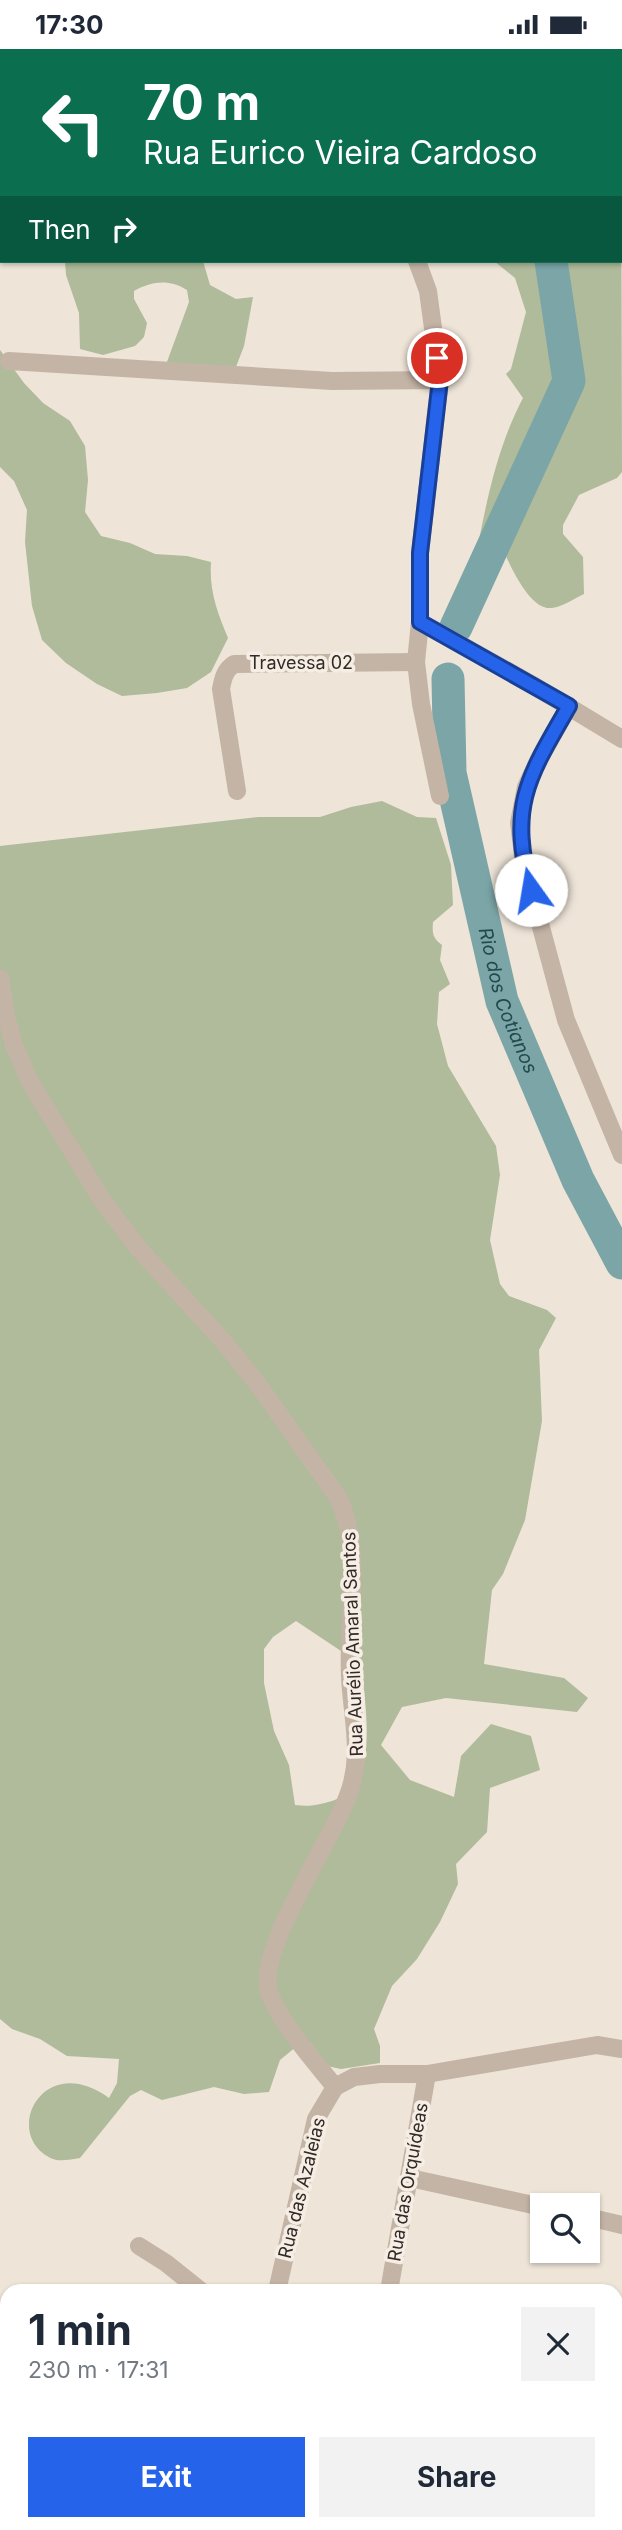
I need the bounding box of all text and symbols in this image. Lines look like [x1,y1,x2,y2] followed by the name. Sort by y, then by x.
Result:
[35,9,103,40] text: 17:30
[143,73,260,132] text: 70 m
[28,77,119,168] icon: left
[143,133,537,172] text: Rua Eurico Vieira Cardoso
[105,210,143,248] icon: right
[28,214,91,245] text: Then
[407,328,467,388] pin
[418,339,456,377] icon: arrive
[249,652,353,673] street label: Travessa 02
[494,853,568,927] position arrow
[474,925,542,1077] water label: Rio dos Cotianos
[338,1531,367,1757] street label: Rua Aurélio Amaral Santos
[383,2101,432,2263] street label: Rua das Orquídeas
[274,2115,329,2260] street label: Rua das Azaleias
[530,2193,600,2263] map controls
[530,2193,600,2263] button: search
[28,2304,132,2355] text: 1 min
[521,2307,595,2381] button: close
[28,2356,169,2384] text: 230 m · 17:31
[28,2437,305,2517] button: Exit
[319,2437,595,2517] button: Share

